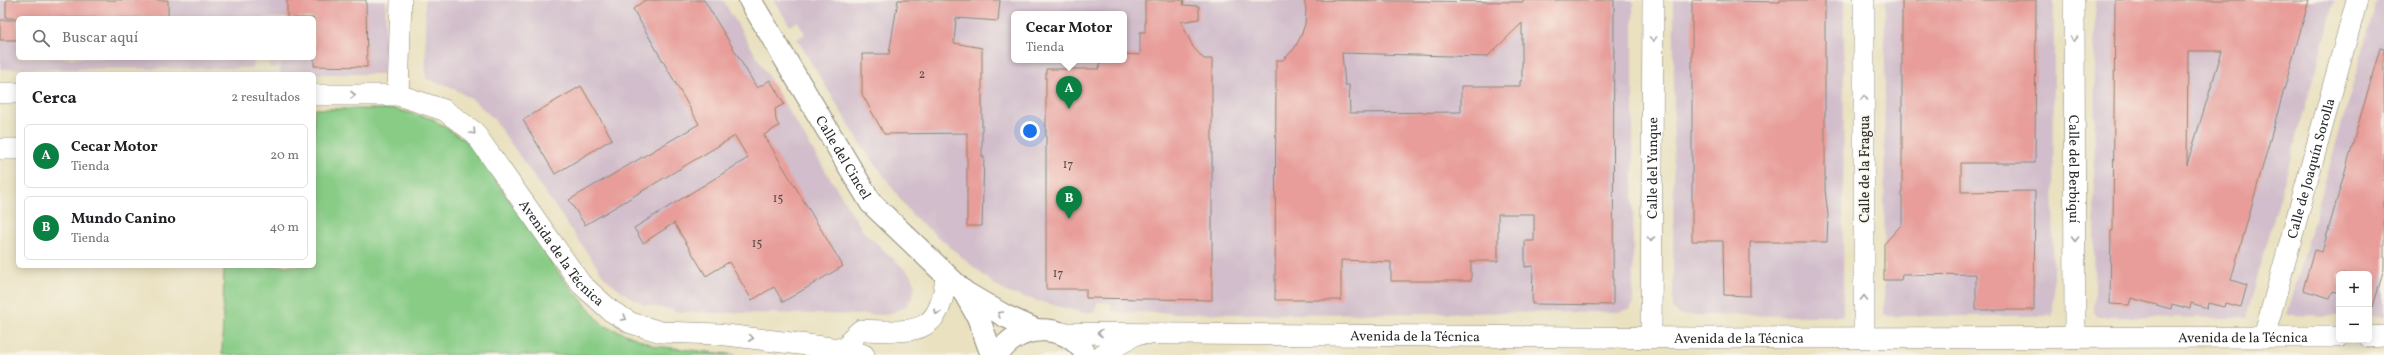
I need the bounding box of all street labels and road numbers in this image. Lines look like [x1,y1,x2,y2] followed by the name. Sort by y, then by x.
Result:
[2284,96,2340,241] street label: Calle de Joaquín Sorolla
[810,113,875,203] street label: Calle del Cincel
[1856,115,1875,223] street label: Calle de la Fragua
[2063,115,2083,224] street label: Calle del Berbiquí
[1644,117,1663,219] street label: Calle del Yunque
[514,196,608,311] street label: Avenida de la Técnica
[1350,327,1480,347] street label: Avenida de la Técnica
[2178,329,2308,348] street label: Avenida de la Técnica
[1674,330,1804,349] street label: Avenida de la Técnica

